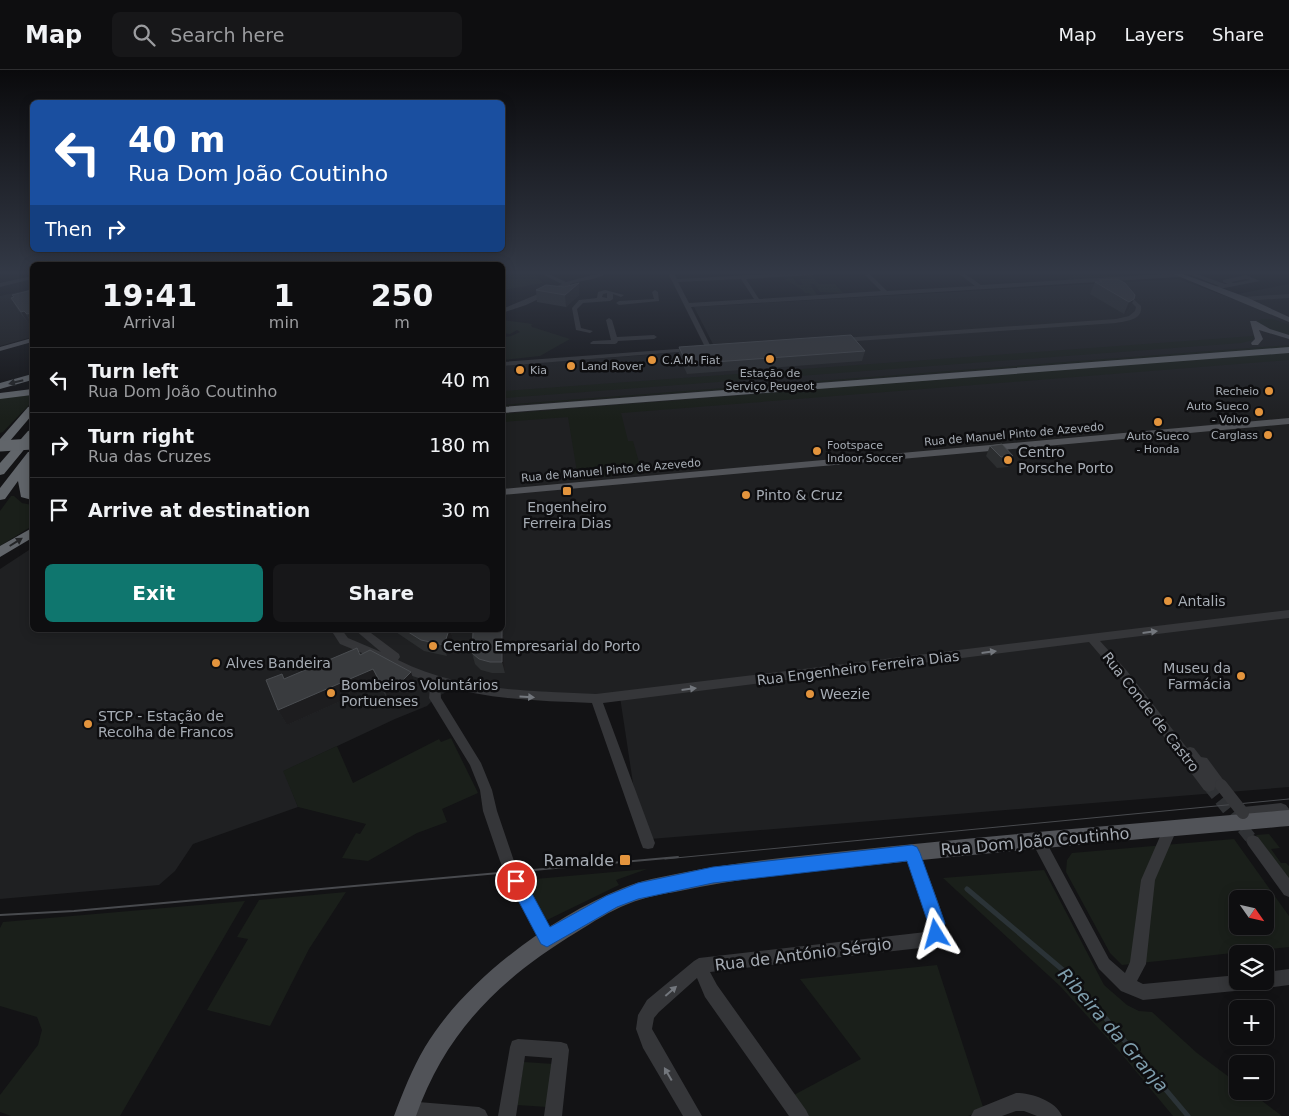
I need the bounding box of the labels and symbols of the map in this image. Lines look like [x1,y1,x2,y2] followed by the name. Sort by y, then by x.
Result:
[764,353,776,365] marker: Estação de Serviço Peugeot
[646,354,658,366] marker: C.A.M. Fiat
[662,354,721,367] place label: C.A.M. Fiat
[565,360,577,372] marker: Land Rover
[581,360,643,373] place label: Land Rover
[514,364,526,376] marker: Kia
[530,364,547,377] place label: Kia
[726,367,815,393] place label: Estação de Serviço Peugeot
[9,378,24,386] one-way arrow
[1216,385,1259,398] place label: Recheio
[1263,385,1275,397] marker: Recheio
[1186,400,1249,426] place label: Auto Sueco - Volvo
[1253,406,1265,418] marker: Auto Sueco - Volvo
[1152,416,1164,428] marker: Auto Sueco - Honda
[924,420,1105,449] street label: Rua de Manuel Pinto de Azevedo
[1211,429,1258,442] place label: Carglass
[1262,429,1274,441] marker: Carglass
[1127,430,1190,456] place label: Auto Sueco - Honda
[827,439,903,465] place label: Footspace Indoor Soccer
[1018,444,1114,476] place label: Centro Porsche Porto
[811,445,823,457] marker: Footspace Indoor Soccer
[1002,454,1014,466] marker: Centro Porsche Porto
[521,456,702,485] street label: Rua de Manuel Pinto de Azevedo
[561,485,573,497] marker: Engenheiro Ferreira Dias
[756,487,843,503] place label: Pinto & Cruz
[740,489,752,501] marker: Pinto & Cruz
[523,499,611,531] place label: Engenheiro Ferreira Dias
[10,538,23,547] one-way arrow
[1178,593,1226,609] place label: Antalis
[1162,595,1174,607] marker: Antalis
[1142,628,1158,636] one-way arrow
[443,638,640,654] place label: Centro Empresarial do Porto
[427,640,439,652] marker: Centro Empresarial do Porto
[756,648,960,688] street label: Rua Engenheiro Ferreira Dias
[981,648,997,656] one-way arrow
[1099,649,1203,775] street label: Rua Conde de Castro
[226,655,331,671] place label: Alves Bandeira
[210,657,222,669] marker: Alves Bandeira
[1163,660,1231,692] place label: Museu da Farmácia
[1235,670,1247,682] marker: Museu da Farmácia
[341,677,498,709] place label: Bombeiros Voluntários Portuenses
[681,685,697,693] one-way arrow
[820,686,870,702] place label: Weezie
[325,687,337,699] marker: Bombeiros Voluntários Portuenses
[804,688,816,700] marker: Weezie
[519,693,535,701] one-way arrow
[98,708,234,740] place label: STCP - Estação de Recolha de Francos
[82,718,94,730] marker: STCP - Estação de Recolha de Francos
[940,824,1130,859] street label: Rua Dom João Coutinho
[544,851,614,870] place label: Ramalde
[618,853,632,867] marker: Ramalde
[495,860,537,902] pin
[1229,890,1274,935] north arrow
[909,907,961,959] position arrow
[714,934,892,975] street label: Rua de António Sérgio
[1054,963,1173,1096] water label: Ribeira da Granja
[664,985,676,997] one-way arrow
[664,1067,673,1080] one-way arrow

